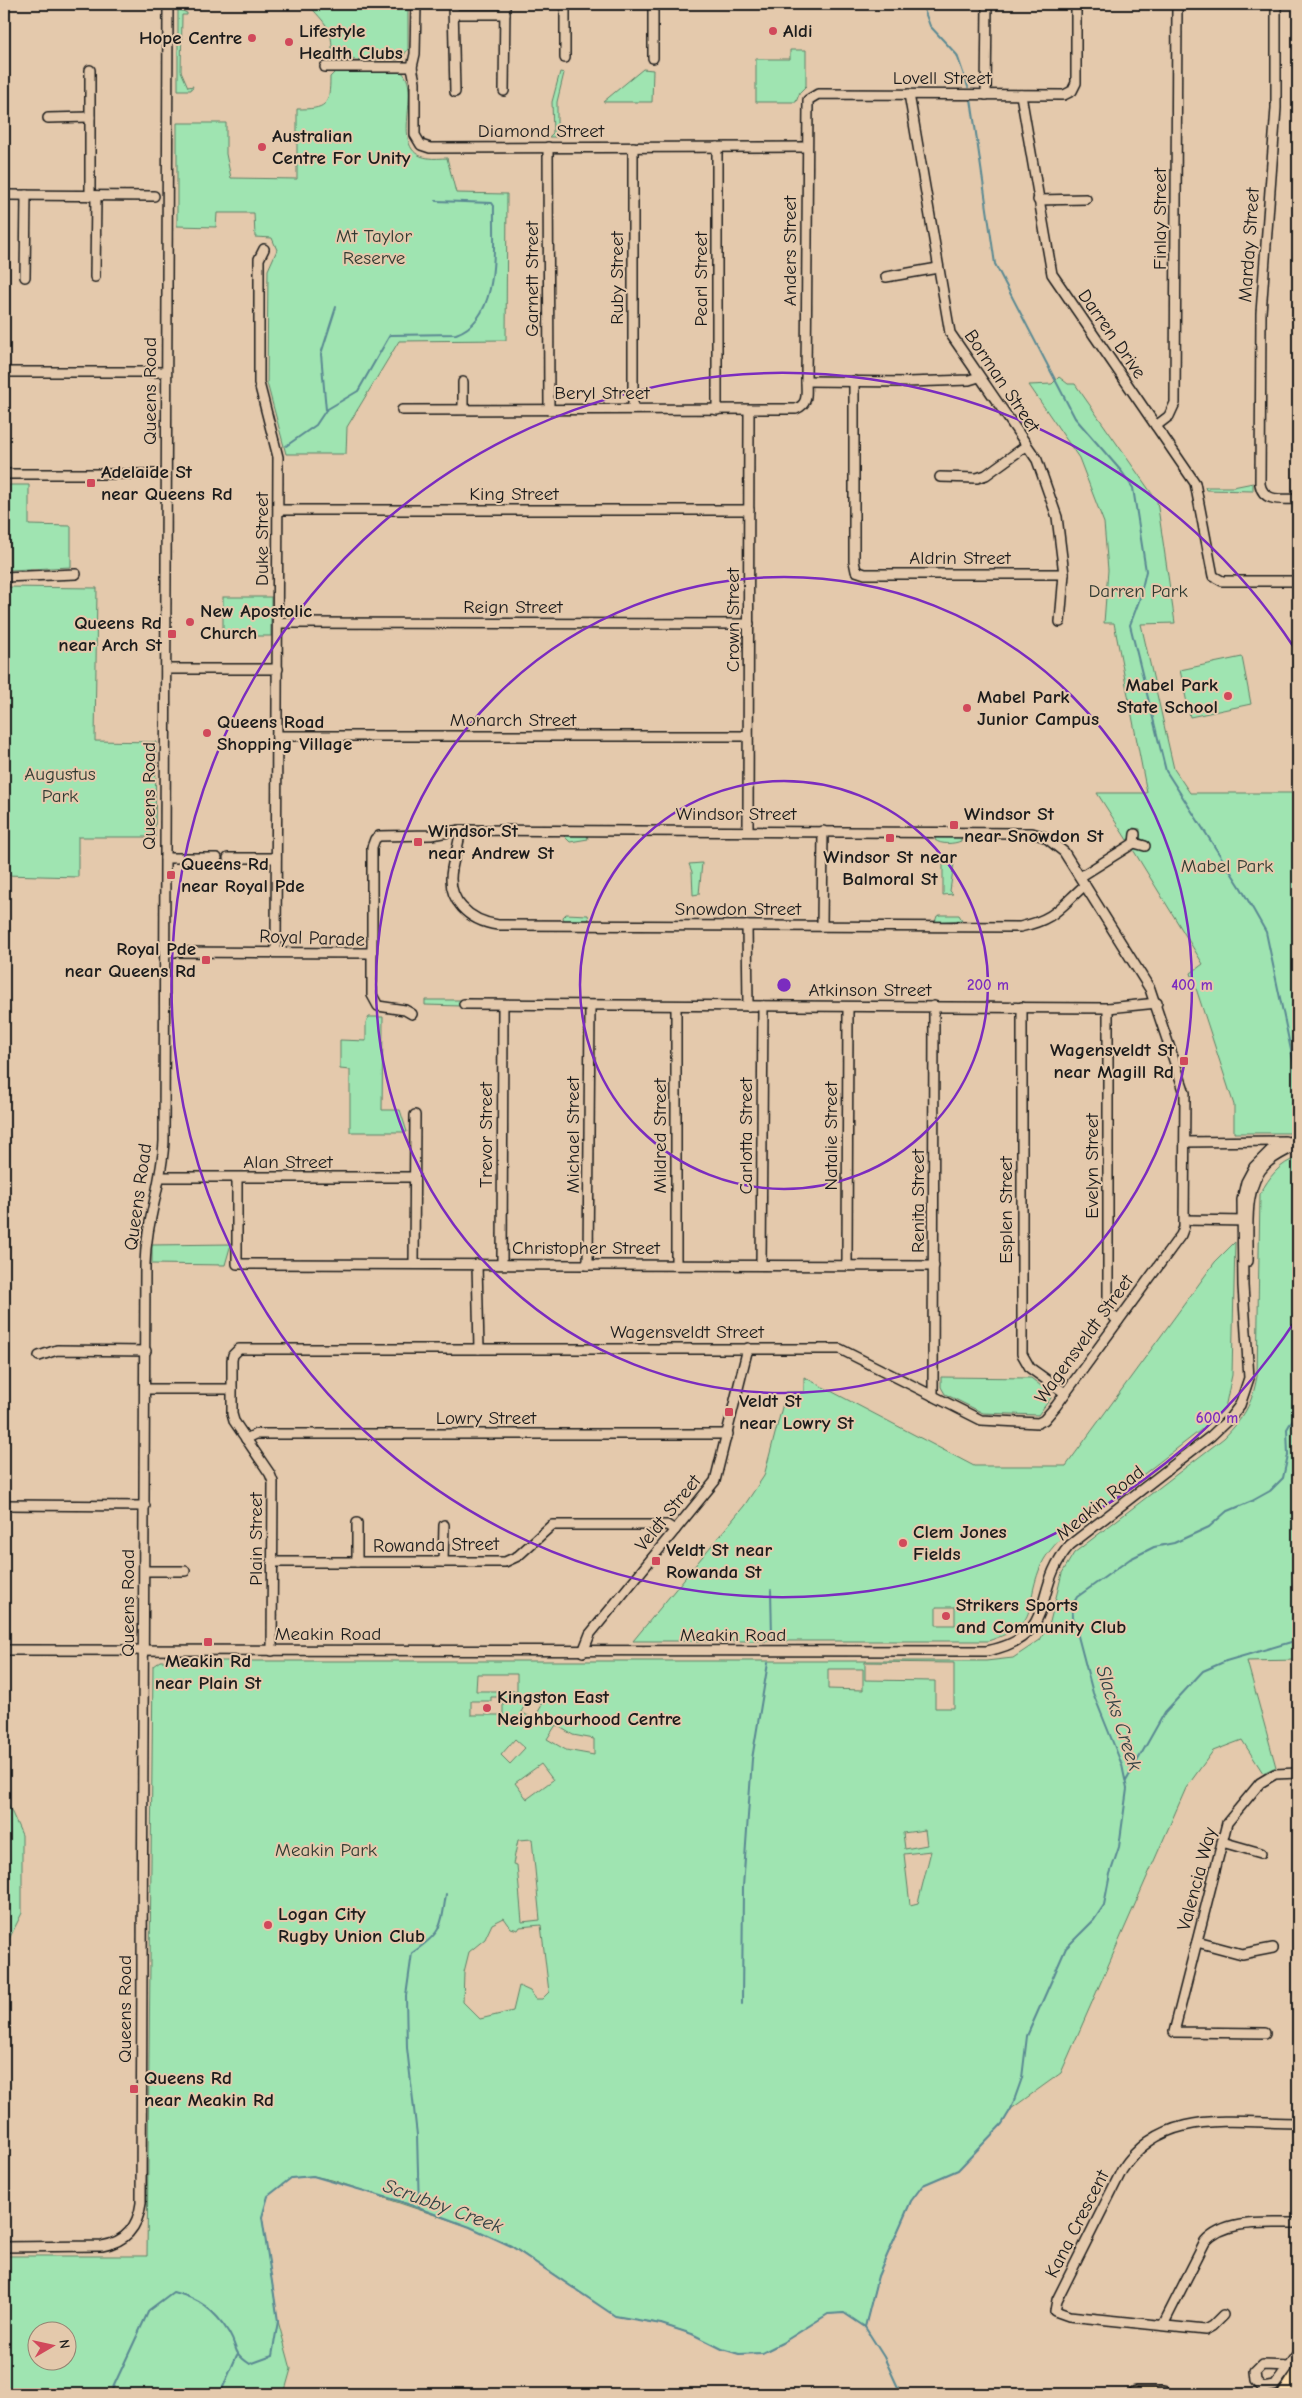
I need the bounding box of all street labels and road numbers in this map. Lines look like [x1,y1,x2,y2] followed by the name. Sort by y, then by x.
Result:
[893,67,992,89] street label: Lovell Street
[478,120,605,142] street label: Diamond Street
[1149,167,1171,270] street label: Finlay Street
[1234,186,1264,303] street label: Marday Street
[779,195,801,306] street label: Anders Street
[521,221,543,337] street label: Garnett Street
[606,231,628,325] street label: Ruby Street
[690,231,712,326] street label: Pearl Street
[1073,285,1151,383] street label: Darren Drive
[960,325,1045,437] street label: Borman Street
[139,337,161,445] street label: Queens Road
[554,382,650,404] street label: Beryl Street
[469,483,559,505] street label: King Street
[251,491,273,586] street label: Duke Street
[909,547,1011,569] street label: Aldrin Street
[722,567,744,672] street label: Crown Street
[463,596,563,618] street label: Reign Street
[450,709,577,731] street label: Monarch Street
[138,742,160,850] street label: Queens Road
[676,803,797,825] street label: Windsor Street
[675,898,802,920] street label: Snowdon Street
[259,925,365,951] street label: Royal Parade
[809,979,932,1001] street label: Atkinson Street
[562,1076,584,1193] street label: Michael Street
[735,1077,757,1195] street label: Carlotta Street
[649,1078,671,1194] street label: Mildred Street
[820,1081,842,1190] street label: Natalie Street
[475,1082,497,1188] street label: Trevor Street
[1081,1113,1103,1219] street label: Evelyn Street
[120,1142,156,1252] street label: Queens Road
[907,1148,929,1253] street label: Renita Street
[243,1151,333,1173] street label: Alan Street
[995,1156,1017,1264] street label: Esplen Street
[512,1237,660,1259] street label: Christopher Street
[1030,1270,1138,1408] street label: Wagensveldt Street
[610,1321,764,1343] street label: Wagensveldt Street
[436,1407,537,1429] street label: Lowry Street
[1052,1461,1148,1545] street label: Meakin Road
[630,1470,706,1556] street label: Veldt Street
[245,1492,267,1586] street label: Plain Street
[373,1533,500,1557] street label: Rowanda Street
[117,1549,139,1657] street label: Queens Road
[275,1623,381,1645] street label: Meakin Road
[680,1624,786,1646] street label: Meakin Road
[1173,1824,1221,1933] street label: Valencia Way
[114,1955,136,2063] street label: Queens Road
[1040,2166,1114,2282] street label: Kana Crescent

